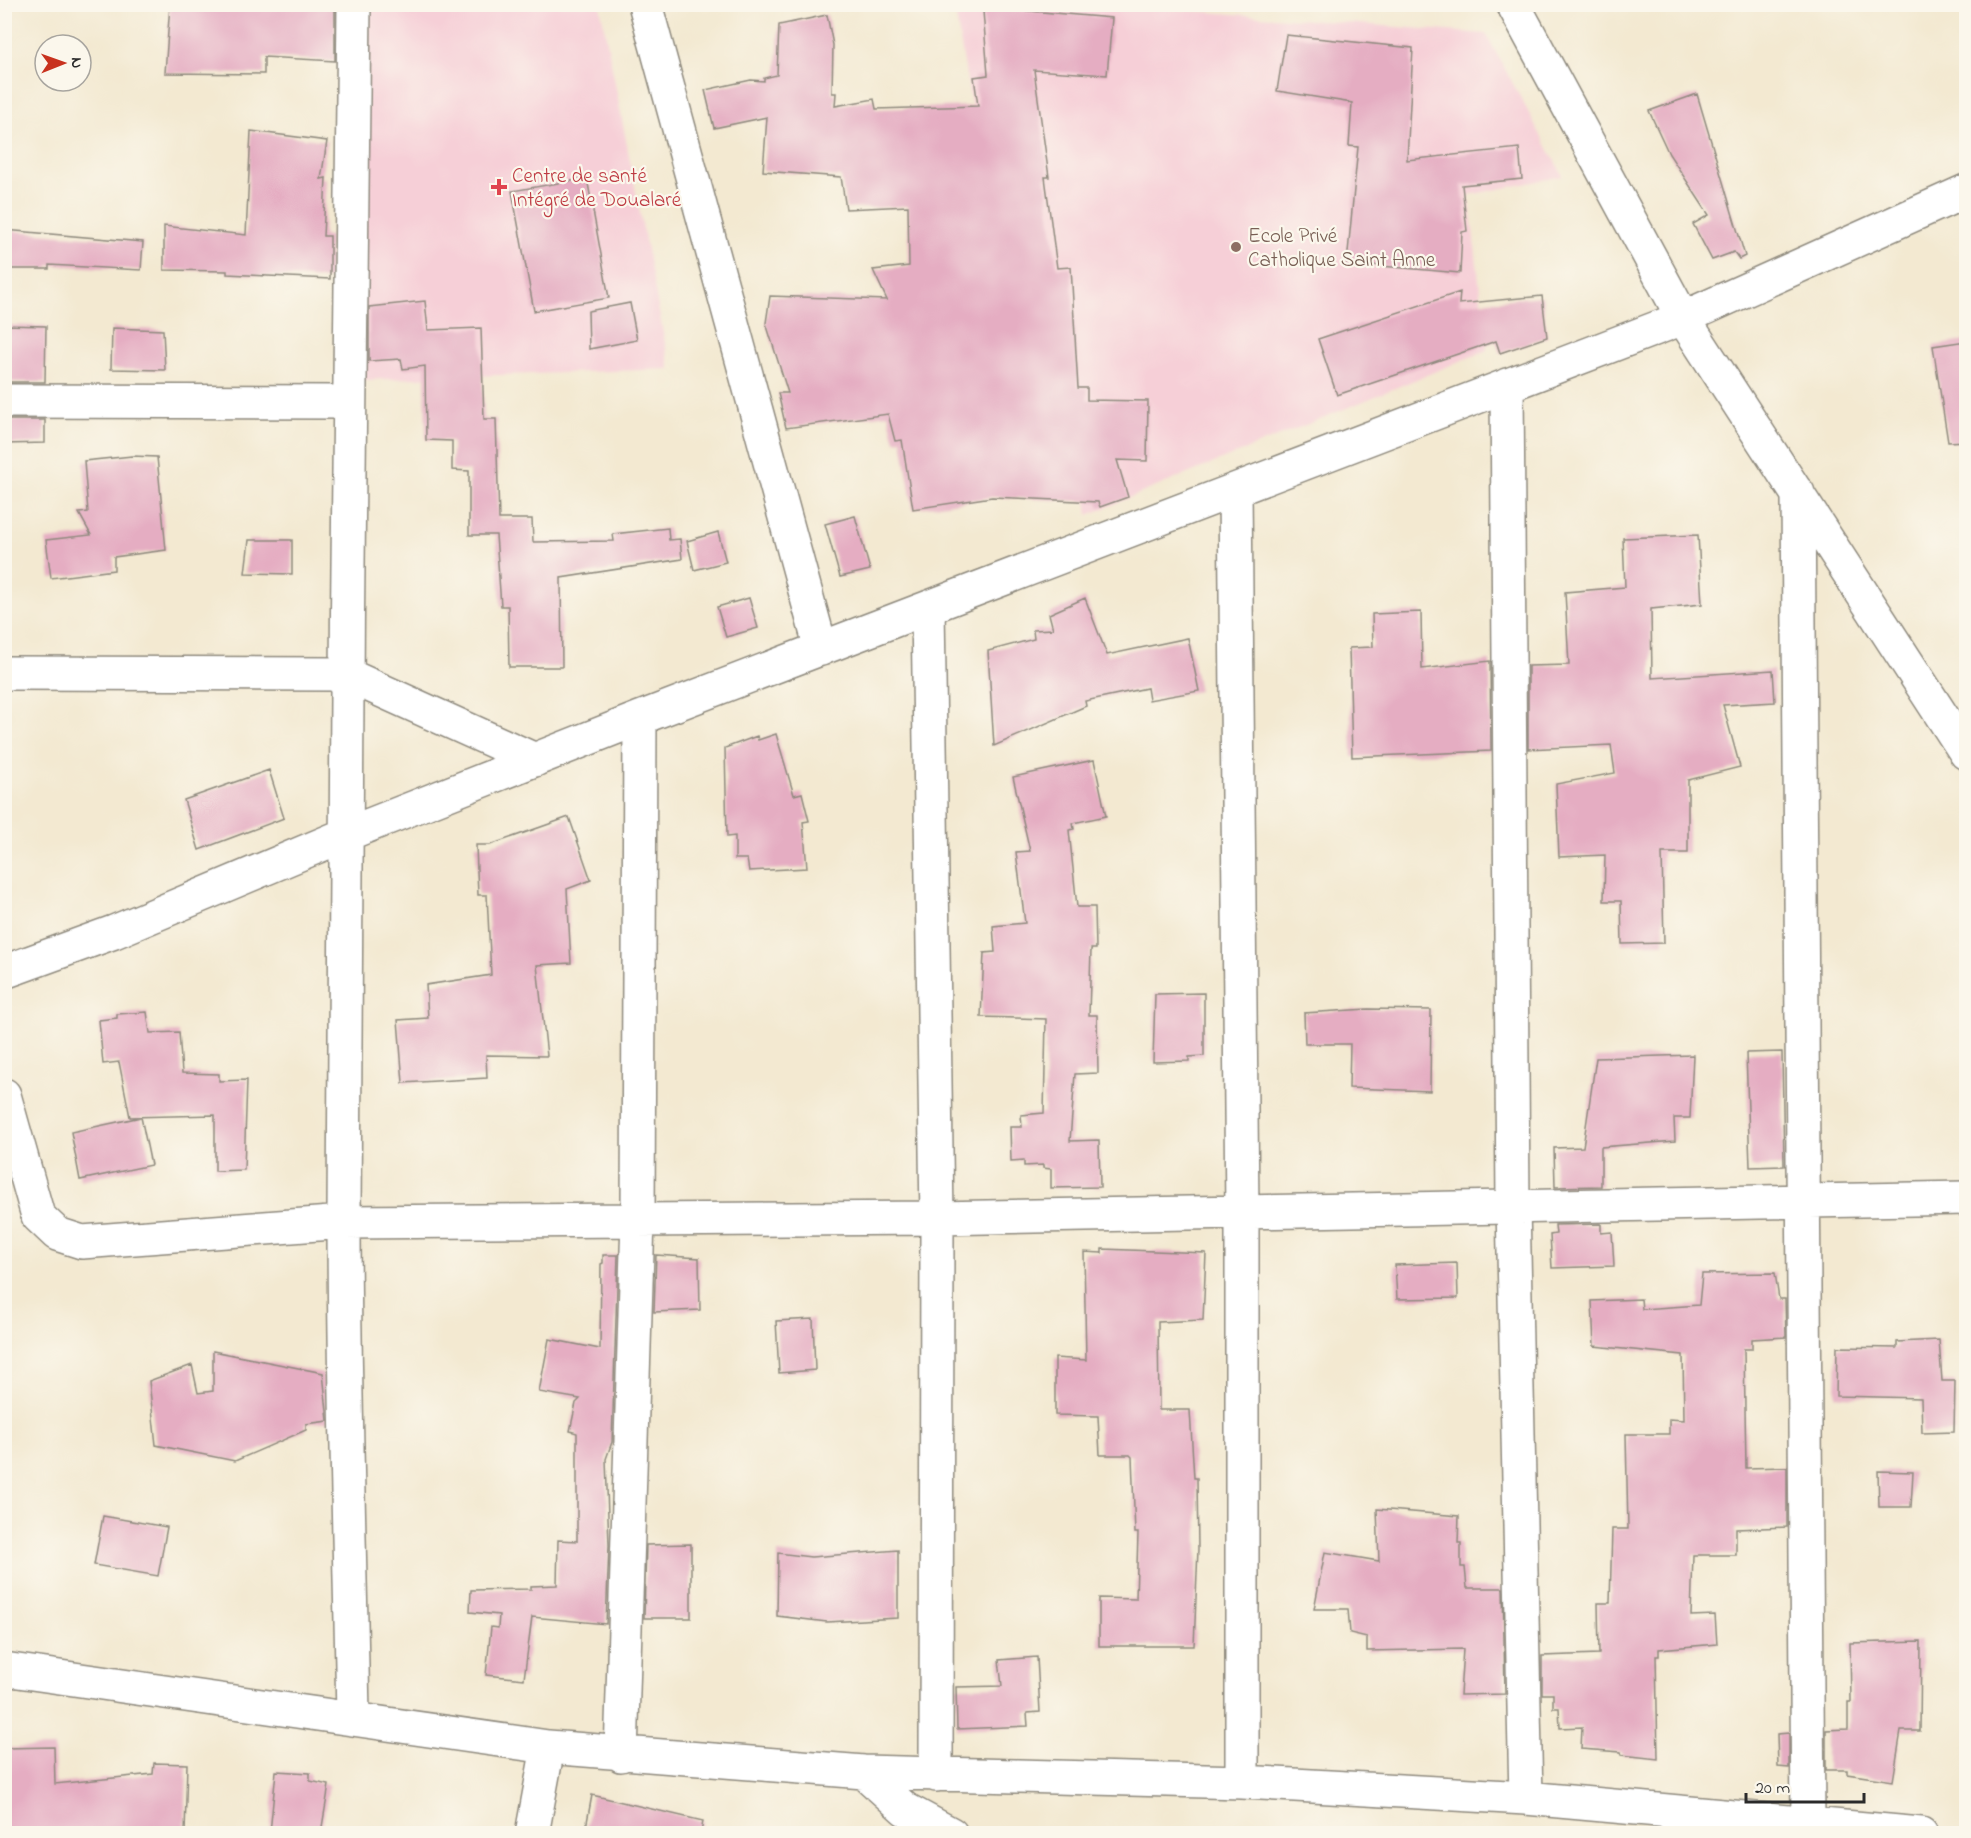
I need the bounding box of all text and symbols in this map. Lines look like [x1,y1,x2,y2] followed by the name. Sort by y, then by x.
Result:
[33,33,93,93] north arrow
[64,57,88,69] text: N
[512,162,682,218] place label: Centre de santé Intégré de Doualaré
[490,178,508,196] marker: Centre de santé Intégré de Doualaré
[1248,222,1436,276] place label: Ecole Privé Catholique Saint Anne
[1229,240,1243,254] marker: Ecole Privé Catholique Saint Anne
[1746,1766,1864,1804] scale bar
[1755,1776,1790,1802] text: 20 m

